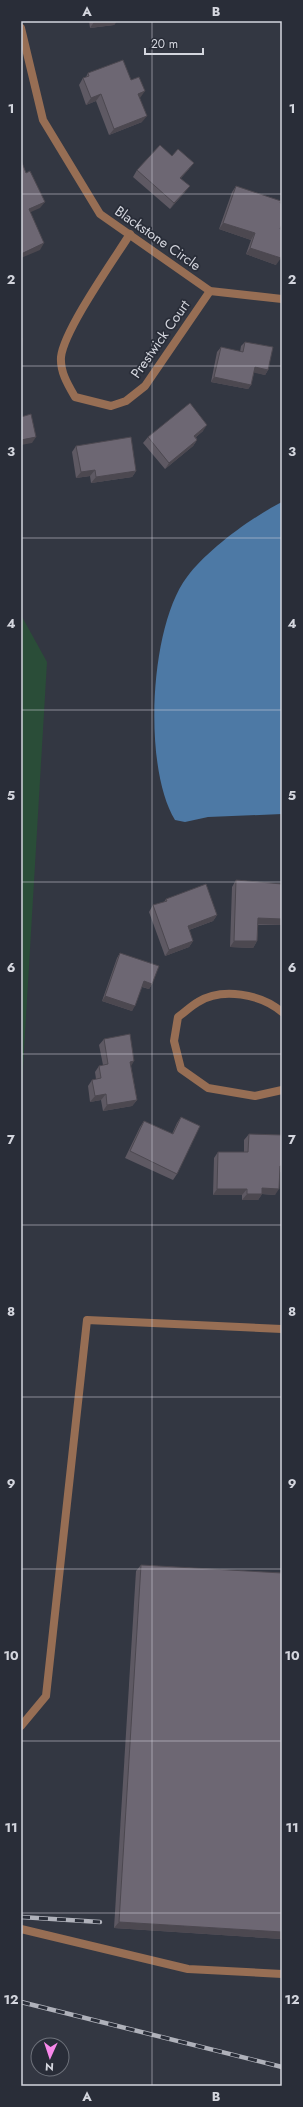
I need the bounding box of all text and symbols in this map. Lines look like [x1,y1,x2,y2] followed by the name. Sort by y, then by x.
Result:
[81,2,92,21] text: A
[212,2,221,21] text: B
[145,30,203,56] scale bar
[151,35,178,53] text: 20 m
[8,99,14,118] text: 1
[289,99,295,118] text: 1
[111,201,205,275] street label: Blackstone Circle
[7,270,15,289] text: 2
[288,270,296,289] text: 2
[126,295,195,382] street label: Prestwick Court
[7,442,15,461] text: 3
[288,442,296,461] text: 3
[6,614,16,633] text: 4
[287,614,297,633] text: 4
[7,786,15,805] text: 5
[288,786,296,805] text: 5
[7,958,16,977] text: 6
[288,958,297,977] text: 6
[7,1130,15,1149] text: 7
[288,1130,296,1149] text: 7
[7,1302,15,1321] text: 8
[288,1302,296,1321] text: 8
[7,1474,16,1493] text: 9
[288,1474,297,1493] text: 9
[3,1646,19,1665] text: 10
[284,1646,300,1665] text: 10
[4,1818,18,1837] text: 11
[285,1818,299,1837] text: 11
[3,1990,19,2009] text: 12
[284,1990,300,2009] text: 12
[30,2037,70,2077] north arrow
[45,2059,54,2075] text: N
[81,2087,92,2106] text: A
[212,2087,221,2106] text: B

